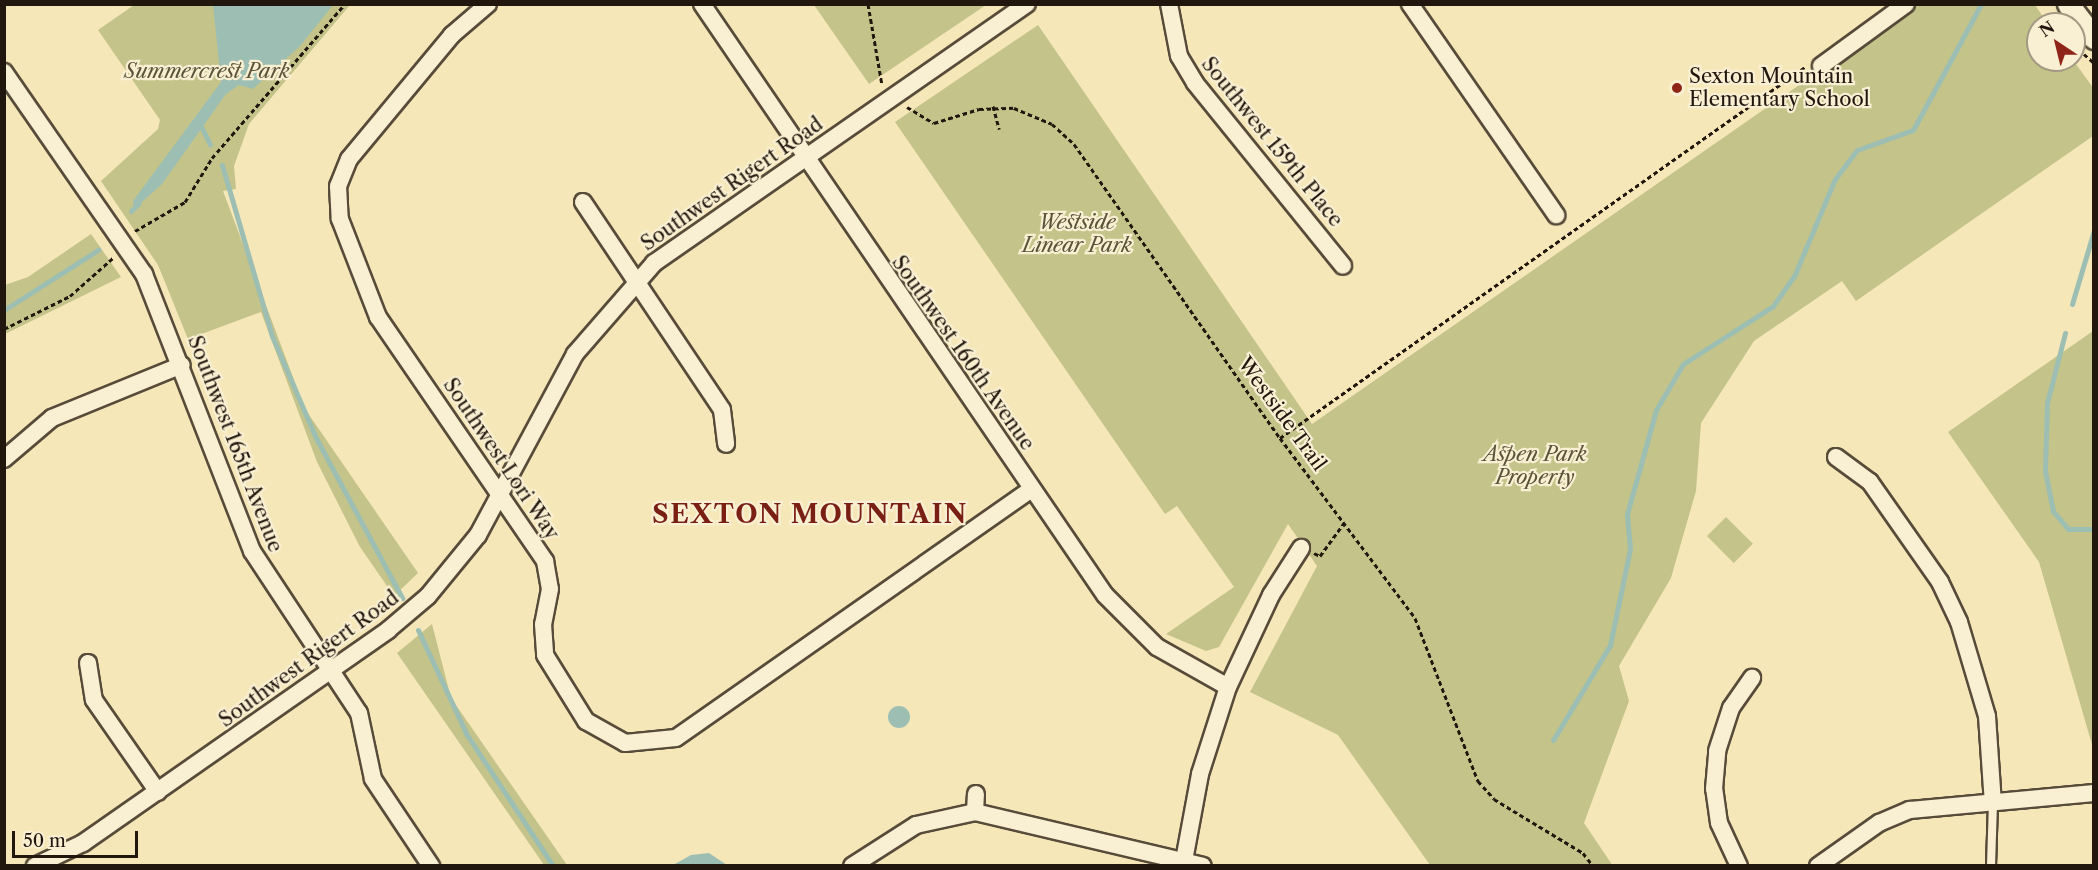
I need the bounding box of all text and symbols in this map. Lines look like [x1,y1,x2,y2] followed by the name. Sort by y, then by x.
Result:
[2026,12,2086,72] north arrow
[2035,17,2058,41] text: N
[1196,52,1348,232] street label: Southwest 159th Place
[124,59,290,83] park label: Summercrest Park
[1689,64,1870,111] place label: Sexton Mountain Elementary School
[1670,81,1684,95] marker: Sexton Mountain Elementary School
[636,112,828,256] street label: Southwest Rigert Road
[1022,210,1132,257] park label: Westside Linear Park
[886,251,1040,455] street label: Southwest 160th Avenue
[182,332,288,556] street label: Southwest 165th Avenue
[1233,352,1331,476] street label: Westside Trail
[438,373,564,545] street label: Southwest Lori Way
[1483,443,1587,490] park label: Aspen Park Property
[652,499,968,531] district label: SEXTON MOUNTAIN
[214,586,404,732] street label: Southwest Rigert Road
[15,819,141,857] scale bar
[23,830,66,852] text: 50 m

